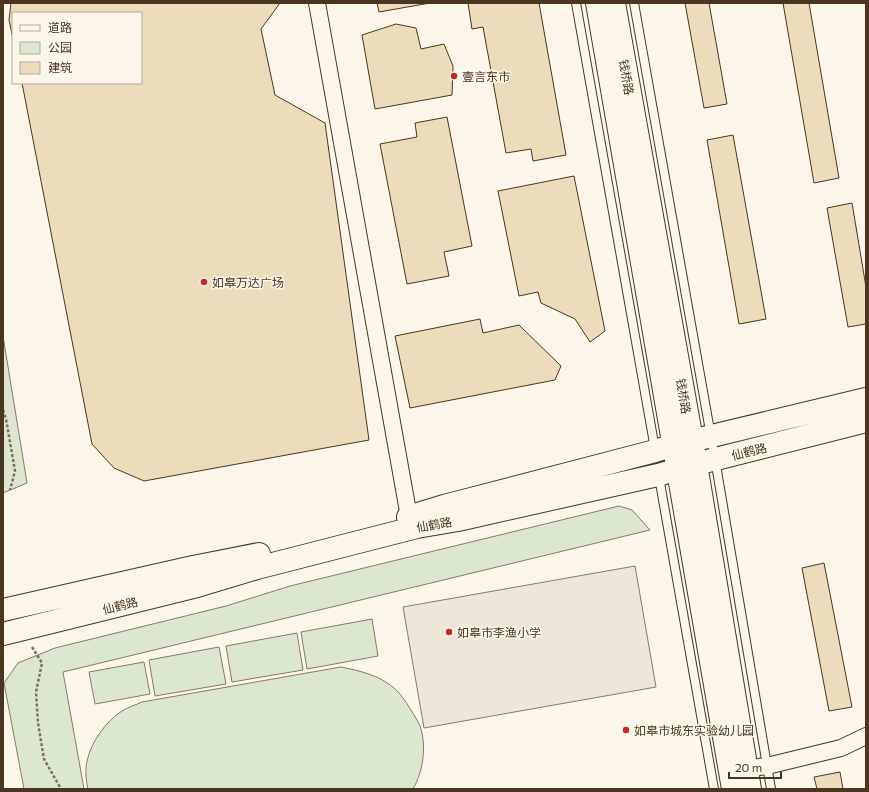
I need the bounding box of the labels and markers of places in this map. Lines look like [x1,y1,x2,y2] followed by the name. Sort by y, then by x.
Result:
[462,69,510,83] place label: 壹言东市
[449,71,459,81] marker: 壹言东市
[212,275,284,289] place label: 如皋万达广场
[199,277,209,287] marker: 如皋万达广场
[457,625,541,639] place label: 如皋市李渔小学
[444,627,454,637] marker: 如皋市李渔小学
[634,723,754,737] place label: 如皋市城东实验幼儿园
[621,725,631,735] marker: 如皋市城东实验幼儿园

